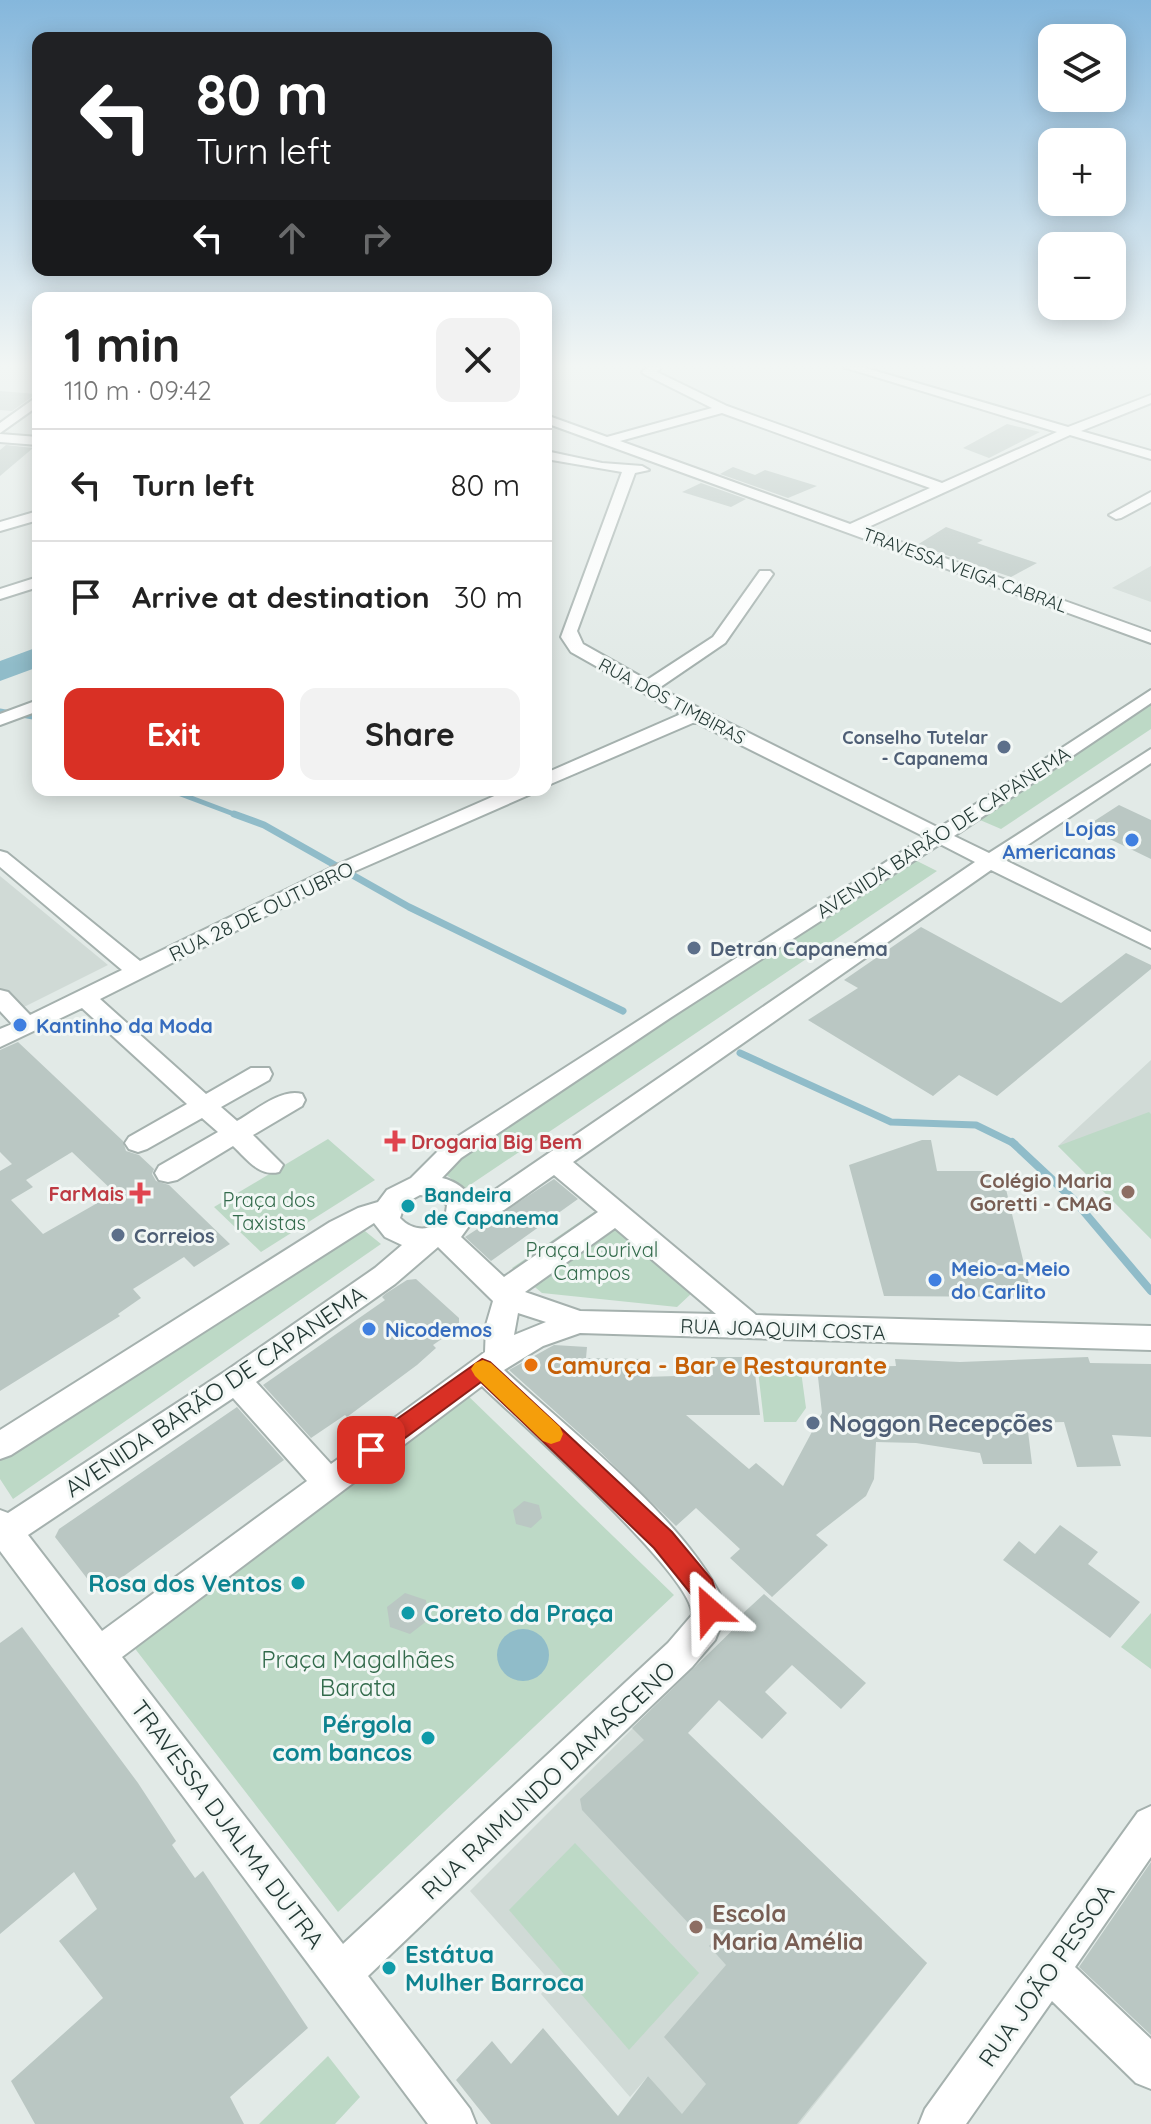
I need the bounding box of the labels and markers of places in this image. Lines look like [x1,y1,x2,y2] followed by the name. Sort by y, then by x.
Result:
[842,726,988,770] place label: Conselho Tutelar - Capanema
[995,738,1013,756] marker: Conselho Tutelar - Capanema
[1003,816,1116,864] place label: Lojas Americanas
[1123,831,1141,849] marker: Lojas Americanas
[710,936,888,961] place label: Detran Capanema
[685,939,703,957] marker: Detran Capanema
[36,1013,213,1038] place label: Kantinho da Moda
[11,1016,29,1034] marker: Kantinho da Moda
[411,1129,582,1154] place label: Drogaria Big Bem
[386,1132,404,1150] marker: Drogaria Big Bem
[970,1168,1112,1216] place label: Colégio Maria Goretti - CMAG
[49,1181,124,1206] place label: FarMais
[424,1182,559,1230] place label: Bandeira de Capanema
[1119,1183,1137,1201] marker: Colégio Maria Goretti - CMAG
[131,1184,149,1202] marker: FarMais
[399,1197,417,1215] marker: Bandeira de Capanema
[134,1223,215,1248] place label: Correios
[109,1226,127,1244] marker: Correios
[951,1256,1070,1304] place label: Meio-a-Meio do Carlito
[926,1271,944,1289] marker: Meio-a-Meio do Carlito
[385,1317,492,1342] place label: Nicodemos
[360,1320,378,1338] marker: Nicodemos
[547,1350,887,1380] place label: Camurça - Bar e Restaurante
[522,1356,540,1374] marker: Camurça - Bar e Restaurante
[829,1408,1053,1438] place label: Noggon Recepções
[804,1414,822,1432] marker: Noggon Recepções
[337,1416,405,1484] pin
[88,1568,282,1598] place label: Rosa dos Ventos
[289,1574,307,1592] marker: Rosa dos Ventos
[424,1598,614,1628] place label: Coreto da Praça
[399,1604,417,1622] marker: Coreto da Praça
[272,1709,412,1767] place label: Pérgola com bancos
[419,1729,437,1747] marker: Pérgola com bancos
[712,1898,863,1956] place label: Escola Maria Amélia
[687,1918,705,1936] marker: Escola Maria Amélia
[405,1939,584,1997] place label: Estátua Mulher Barroca
[380,1959,398,1977] marker: Estátua Mulher Barroca

